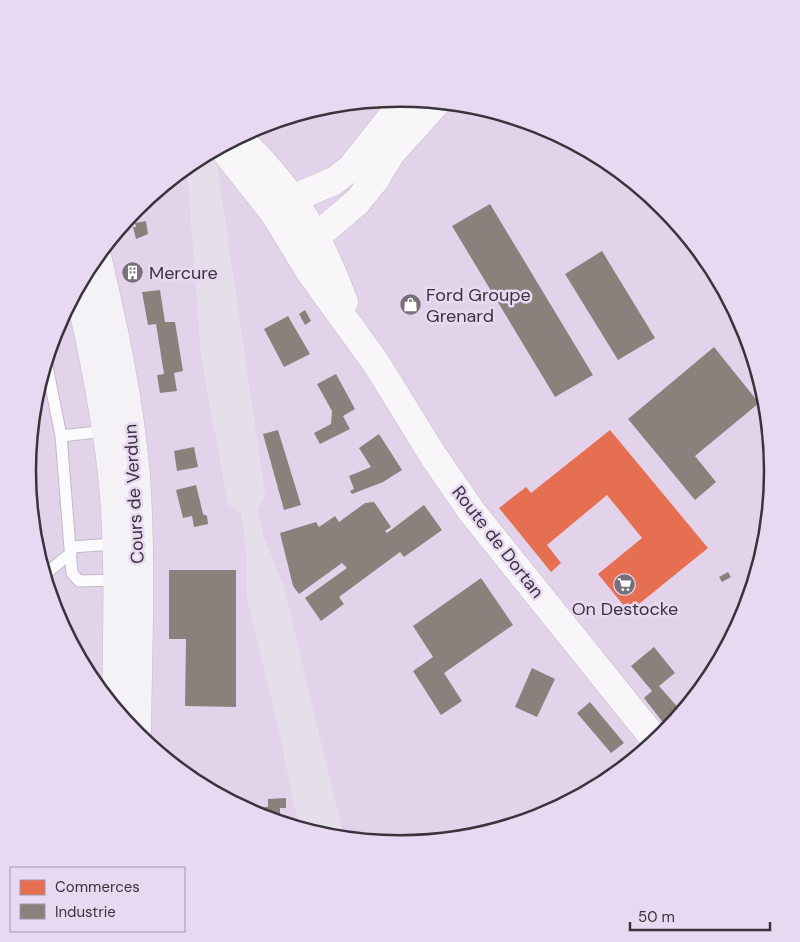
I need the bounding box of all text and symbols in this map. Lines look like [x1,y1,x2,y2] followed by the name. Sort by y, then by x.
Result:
[121,261,145,285] building icon: Mercure
[149,261,218,285] place label: Mercure
[426,283,531,328] place label: Ford Groupe Grenard
[398,293,422,317] shop icon: Ford Groupe Grenard
[118,423,150,565] street label: Cours de Verdun
[447,481,549,603] street label: Route de Dortan
[613,572,637,596] supermarket icon: On Destocke
[572,597,678,621] place label: On Destocke
[10,867,185,932] legend
[55,877,140,897] text: Commerces
[630,900,770,932] scale bar
[55,902,116,922] text: Industrie
[638,907,675,927] text: 50 m

